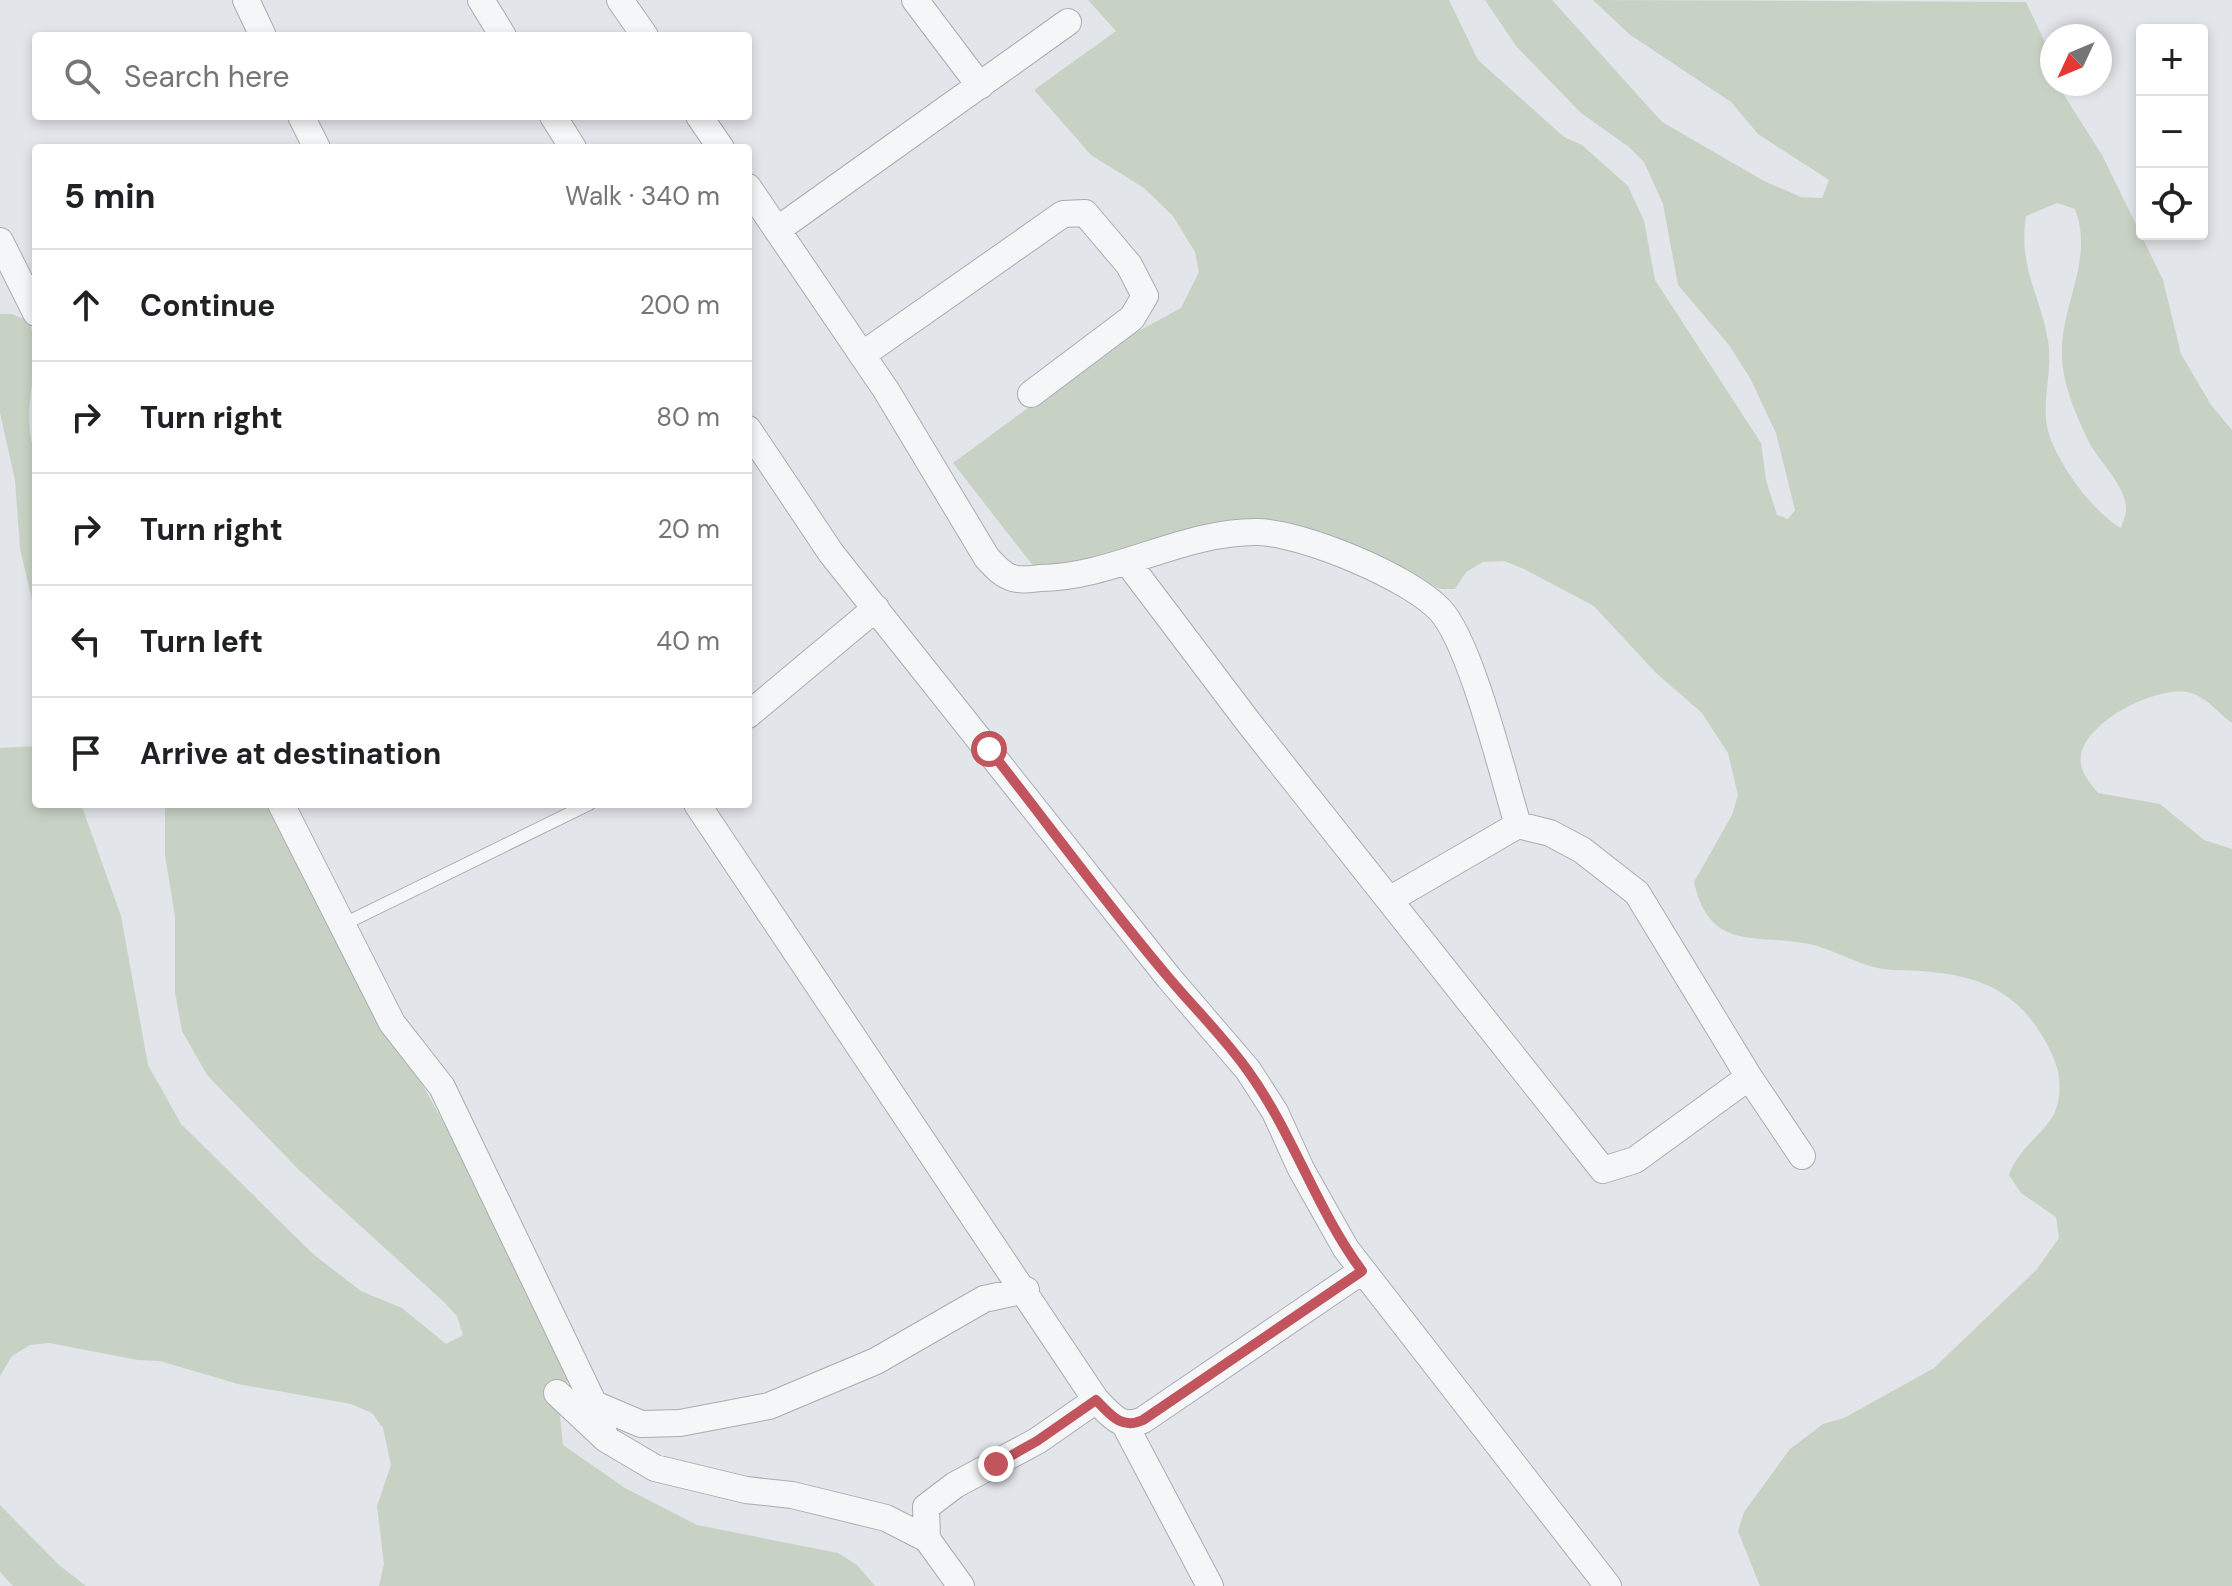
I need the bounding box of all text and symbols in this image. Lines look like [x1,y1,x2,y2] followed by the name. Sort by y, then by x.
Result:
[2040,24,2112,96] north arrow
[2136,24,2208,240] map controls
[2136,24,2208,96] button: +
[32,32,752,120] search box
[60,54,104,98] icon: search
[124,57,290,96] text: Search here
[2136,96,2208,168] button: −
[2136,168,2208,240] button: locate
[64,174,155,219] text: 5 min
[565,179,720,213] text: Walk · 340 m
[64,283,108,327] icon: ahead
[140,286,275,325] text: Continue
[640,288,720,322] text: 200 m
[64,395,108,439] icon: right
[140,398,283,437] text: Turn right
[656,400,720,434] text: 80 m
[64,507,108,551] icon: right
[140,510,283,549] text: Turn right
[657,512,720,546] text: 20 m
[64,619,108,663] icon: left
[140,622,263,661] text: Turn left
[656,624,720,658] text: 40 m
[64,731,108,775] icon: arrive
[971,731,1007,767] route start
[140,734,441,773] text: Arrive at destination
[978,1446,1014,1482] route end

